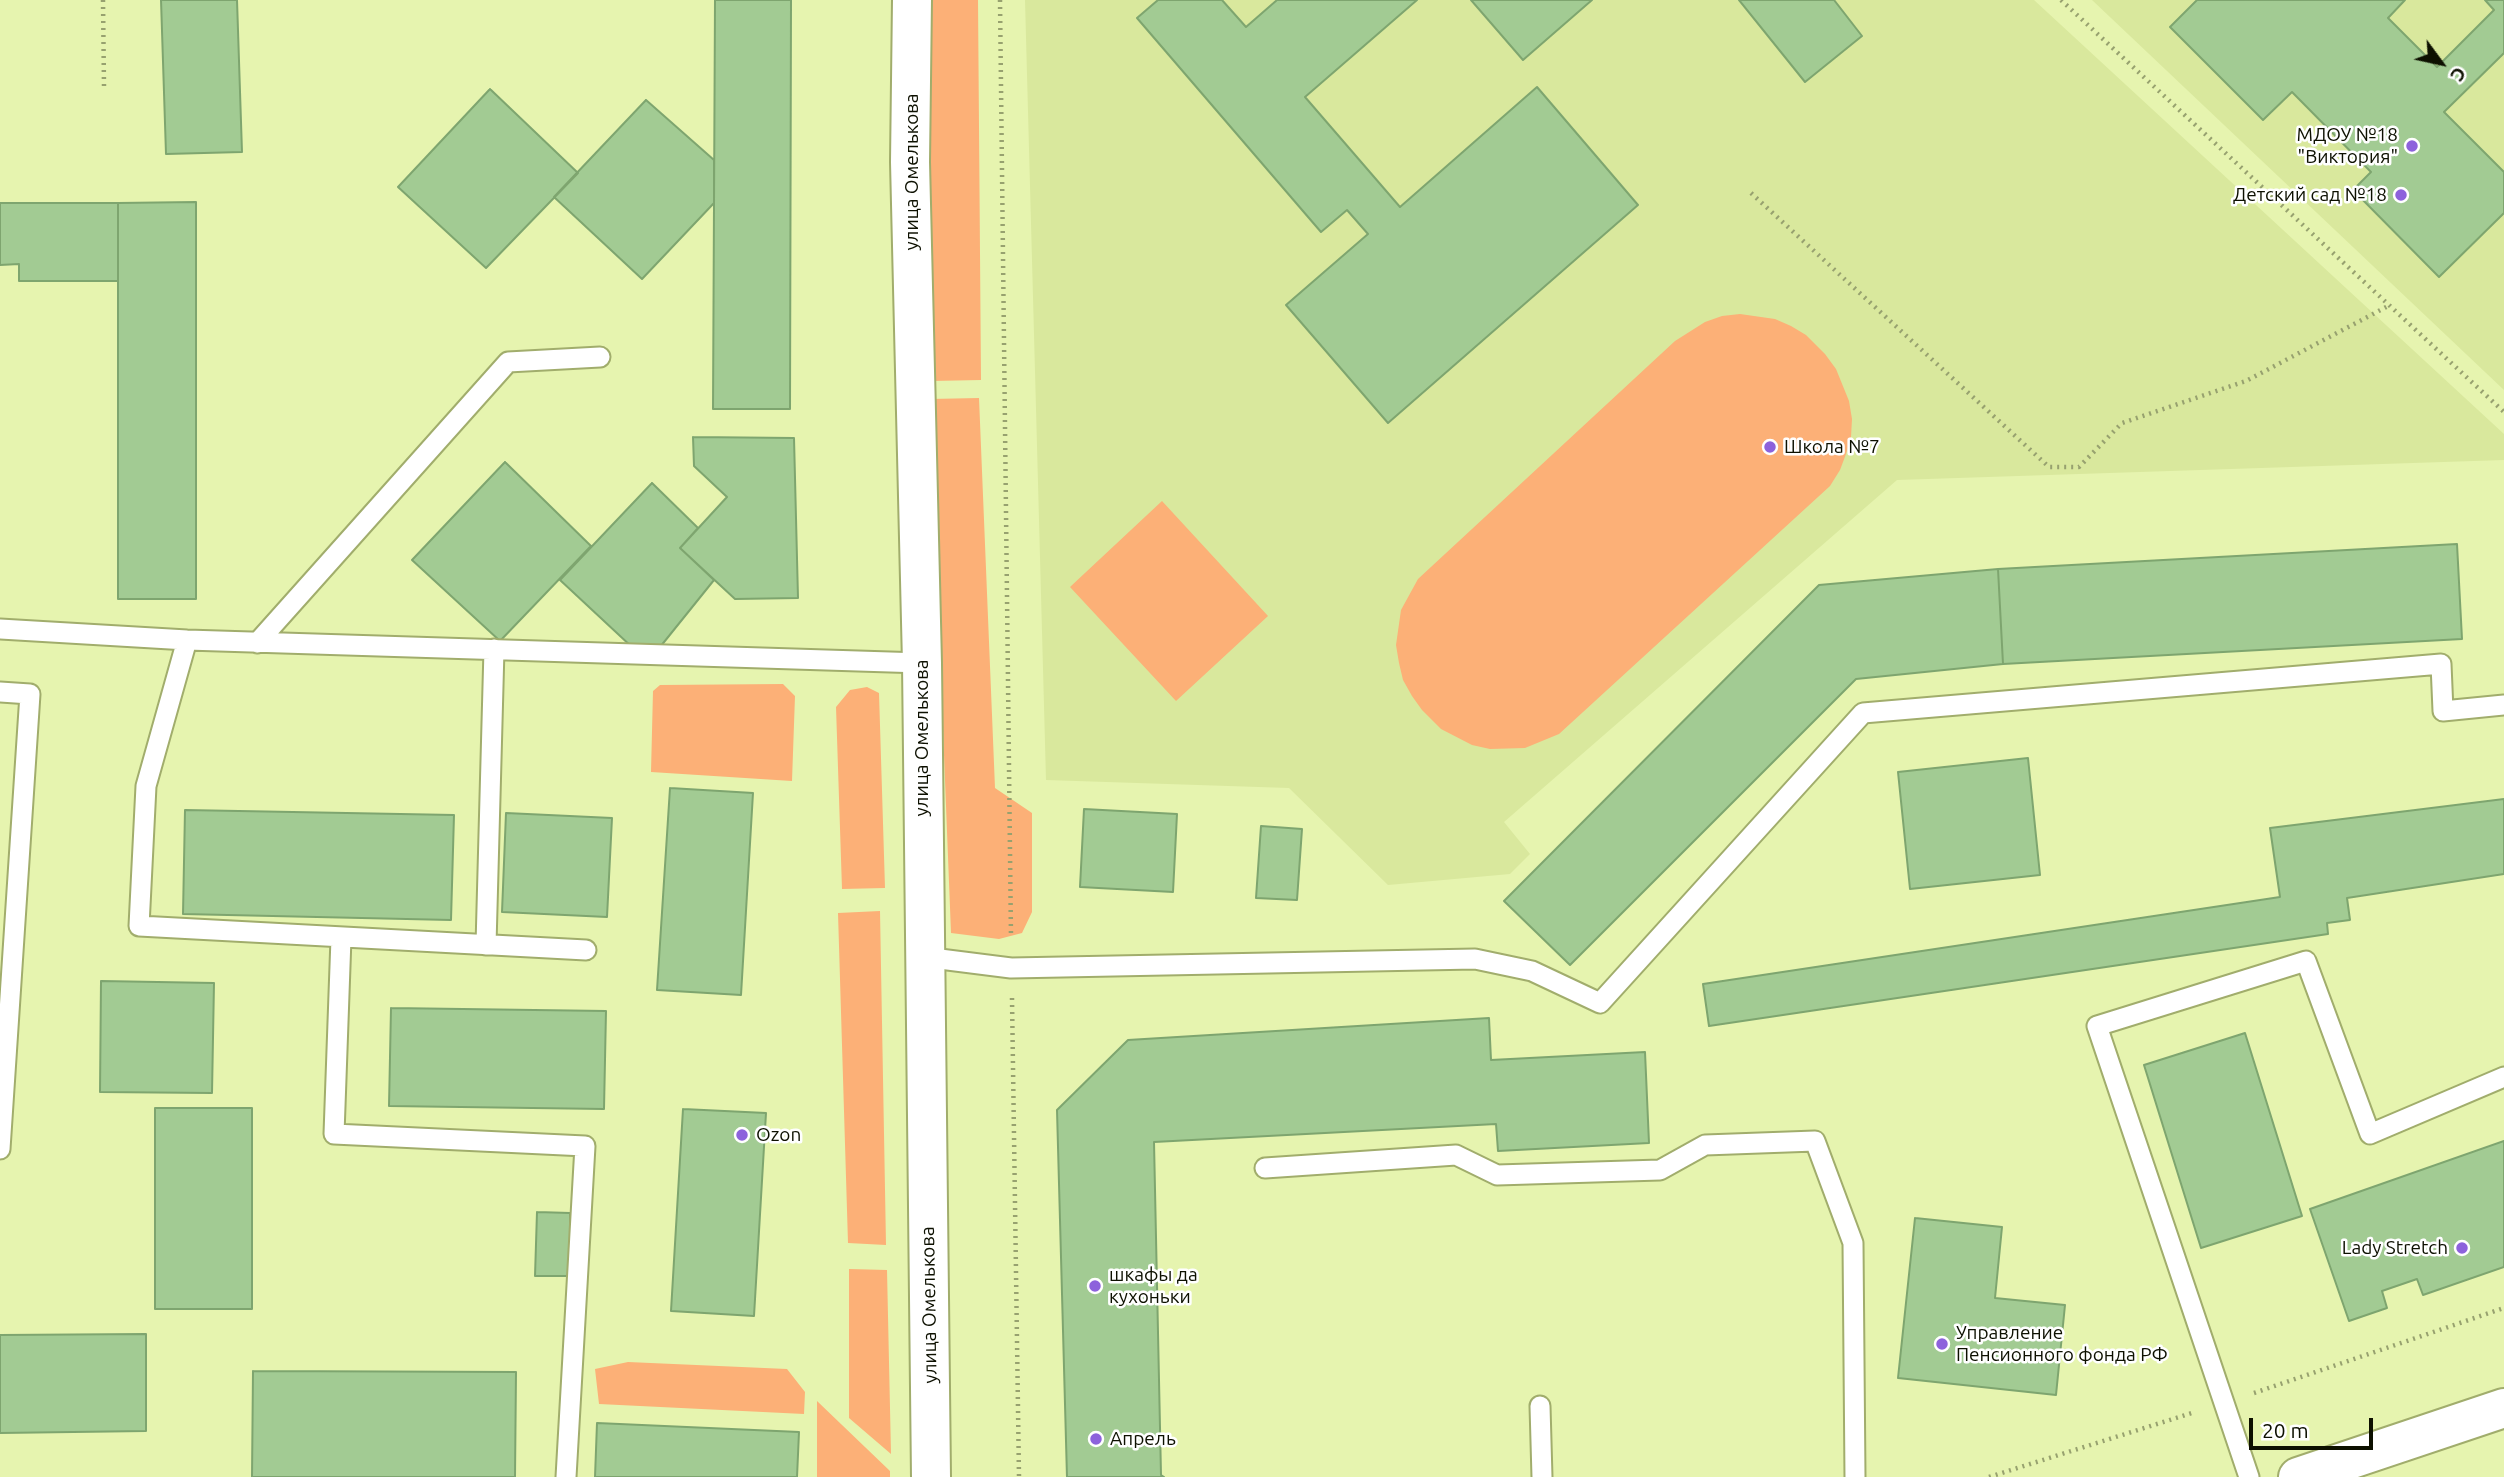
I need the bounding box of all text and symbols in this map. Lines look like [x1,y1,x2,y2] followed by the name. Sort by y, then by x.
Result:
[2406,28,2476,98] north arrow
[2446,63,2471,86] text: С
[901,93,923,251] street label: улица Омелькова
[2297,124,2398,168] place label: МДОУ №18 "Виктория"
[2404,138,2420,154] marker: МДОУ №18 "Виктория"
[2233,184,2387,206] place label: Детский сад №18
[2393,187,2409,203] marker: Детский сад №18
[1784,436,1880,458] place label: Школа №7
[1762,439,1778,455] marker: Школа №7
[911,659,933,817] street label: улица Омелькова
[756,1124,801,1146] place label: Ozon
[734,1127,750,1143] marker: Ozon
[916,1226,942,1384] street label: улица Омелькова
[2342,1237,2448,1259] place label: Lady Stretch
[2454,1240,2470,1256] marker: Lady Stretch
[1109,1264,1198,1308] place label: шкафы да кухоньки
[1087,1278,1103,1294] marker: шкафы да кухоньки
[1956,1322,2168,1366] place label: Управление Пенсионного фонда РФ
[1934,1336,1950,1352] marker: Управление Пенсионного фонда РФ
[2252,1404,2376,1448] scale bar
[2262,1418,2309,1442] text: 20 m
[1110,1428,1176,1450] place label: Апрель
[1088,1431,1104,1447] marker: Апрель

